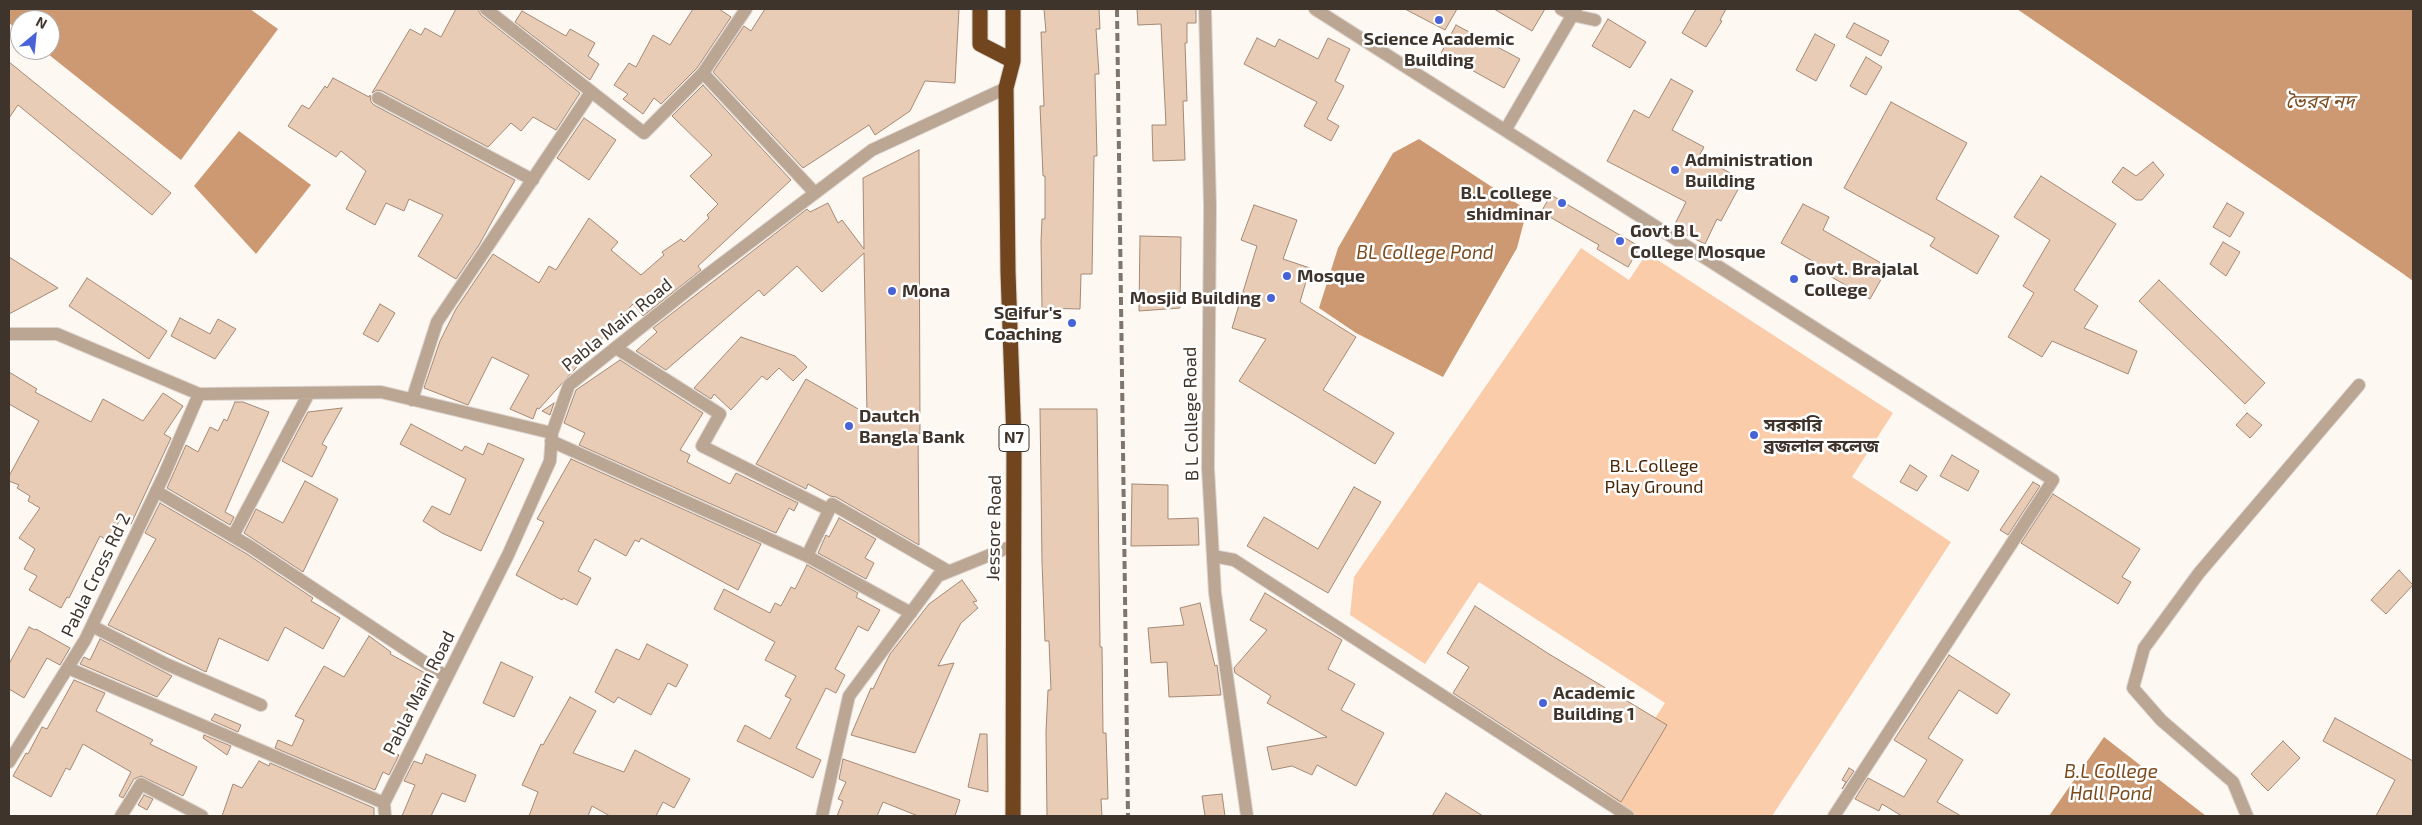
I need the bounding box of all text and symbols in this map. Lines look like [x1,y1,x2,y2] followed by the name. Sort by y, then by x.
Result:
[10,10,60,60] north arrow
[33,12,50,32] text: N
[1433,14,1445,26] marker: Science Academic Building
[1364,28,1514,70] place label: Science Academic Building
[2285,91,2355,113] water label: ভৈরব নদ
[1685,149,1813,192] place label: Administration Building
[1669,164,1681,176] marker: Administration Building
[1460,182,1552,224] place label: B.L college shidminar
[1556,197,1568,209] marker: B.L college shidminar
[1630,220,1766,262] place label: Govt B L College Mosque
[1614,235,1626,247] marker: Govt B L College Mosque
[1356,242,1494,264] water label: BL College Pond
[1804,258,1919,300] place label: Govt. Brajalal College
[1297,265,1365,287] place label: Mosque
[1281,270,1293,282] marker: Mosque
[1788,273,1800,285] marker: Govt. Brajalal College
[557,274,677,376] street label: Pabla Main Road
[902,280,950,302] place label: Mona
[886,285,898,297] marker: Mona
[1130,287,1261,309] place label: Mosjid Building
[1265,292,1277,304] marker: Mosjid Building
[984,302,1062,344] place label: S@ifur's Coaching
[1066,317,1078,329] marker: S@ifur's Coaching
[1179,347,1203,481] street label: B L College Road
[859,405,965,448] place label: Dautch Bangla Bank
[1764,414,1879,456] place label: সরকারি ব্রজলাল কলেজ
[843,420,855,432] marker: Dautch Bangla Bank
[999,424,1029,452] road number: N7
[1748,429,1760,441] marker: সরকারি ব্রজলাল কলেজ
[1605,455,1703,498] park label: B.L.College Play Ground
[982,475,1006,581] street label: Jessore Road
[57,509,135,641] street label: Pabla Cross Rd 2
[379,628,459,758] street label: Pabla Main Road
[1553,682,1635,724] place label: Academic Building 1
[1537,697,1549,709] marker: Academic Building 1
[2064,761,2158,805] water label: B.L College Hall Pond

